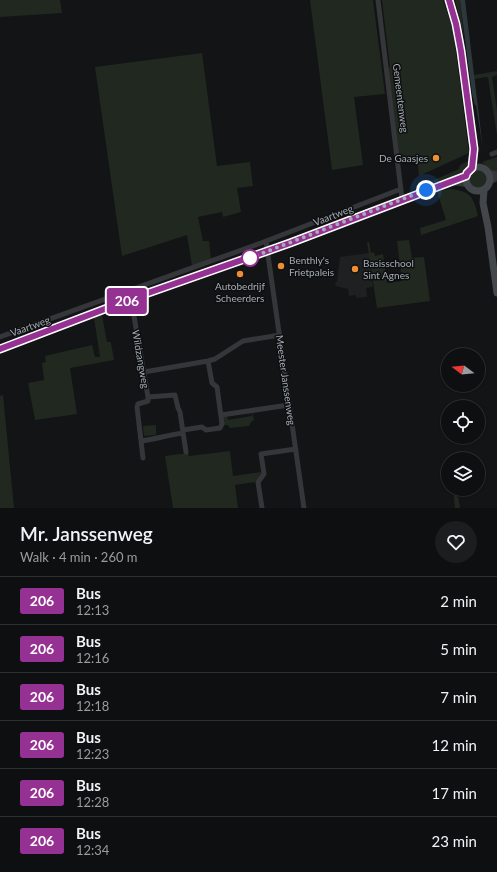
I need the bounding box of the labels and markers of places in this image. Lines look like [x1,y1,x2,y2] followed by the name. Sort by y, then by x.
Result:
[379,152,428,164] place label: De Gaasjes
[431,153,441,163] marker: De Gaasjes
[241,249,259,267] unlabelled marker
[289,254,334,278] place label: Benthly's Frietpaleis
[363,257,414,281] place label: Basisschool Sint Agnes
[276,261,286,271] marker: Benthly's Frietpaleis
[350,264,360,274] marker: Basisschool Sint Agnes
[235,269,245,279] marker: Autobedrijf Scheerders
[215,280,265,304] place label: Autobedrijf Scheerders

